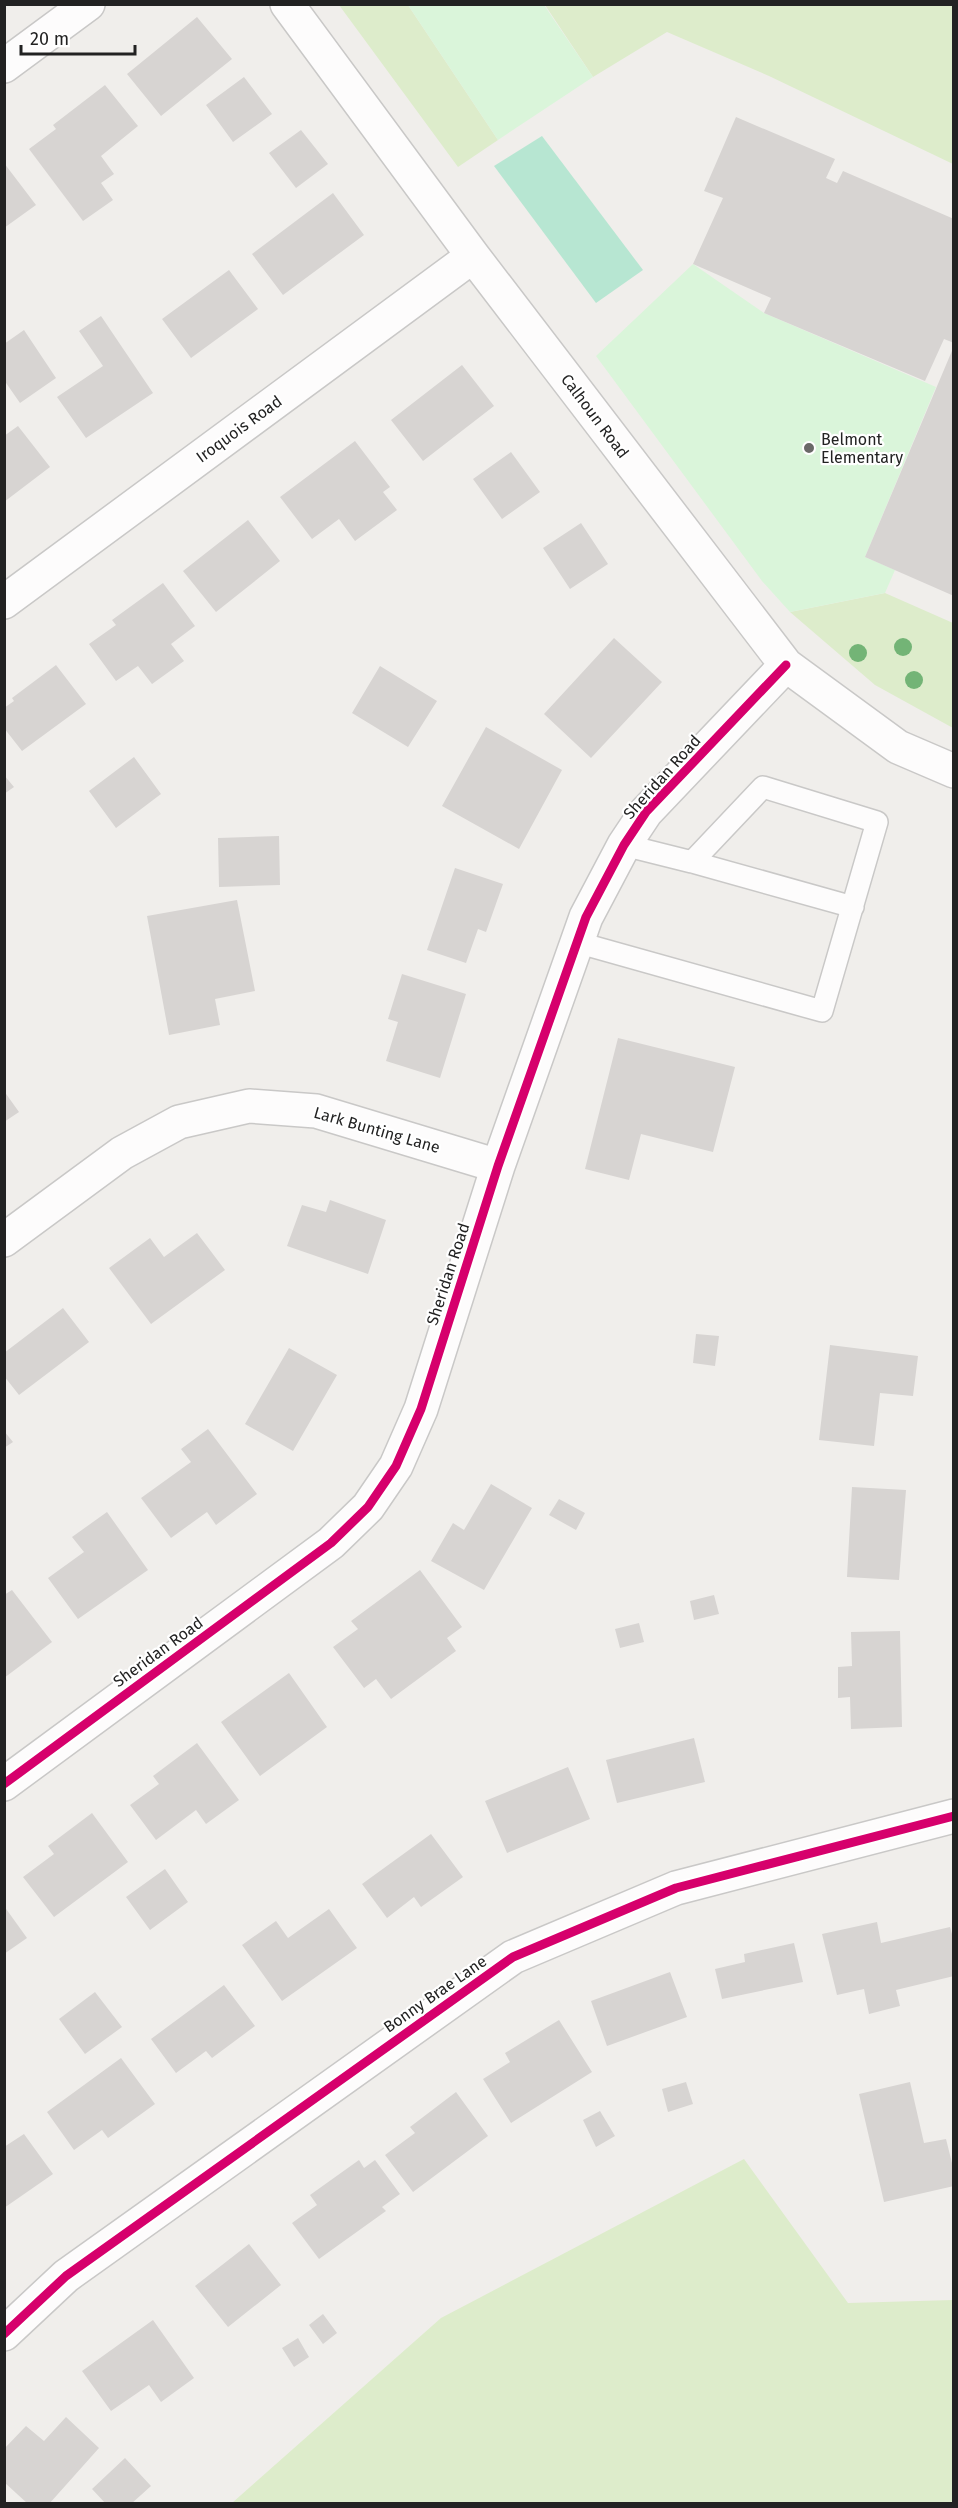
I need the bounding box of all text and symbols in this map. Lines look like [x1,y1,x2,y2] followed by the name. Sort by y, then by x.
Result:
[21,18,135,56] scale bar
[30,28,69,50] text: 20 m
[557,370,633,462] street label: Calhoun Road
[193,392,285,466] street label: Iroquois Road
[821,430,903,467] place label: Belmont Elementary
[802,441,816,455] marker: Belmont Elementary
[619,731,705,823] street label: Sheridan Road
[312,1103,442,1157] street label: Lark Bunting Lane
[423,1221,473,1327] street label: Sheridan Road
[109,1613,207,1691] street label: Sheridan Road
[380,1951,490,2037] street label: Bonny Brae Lane

